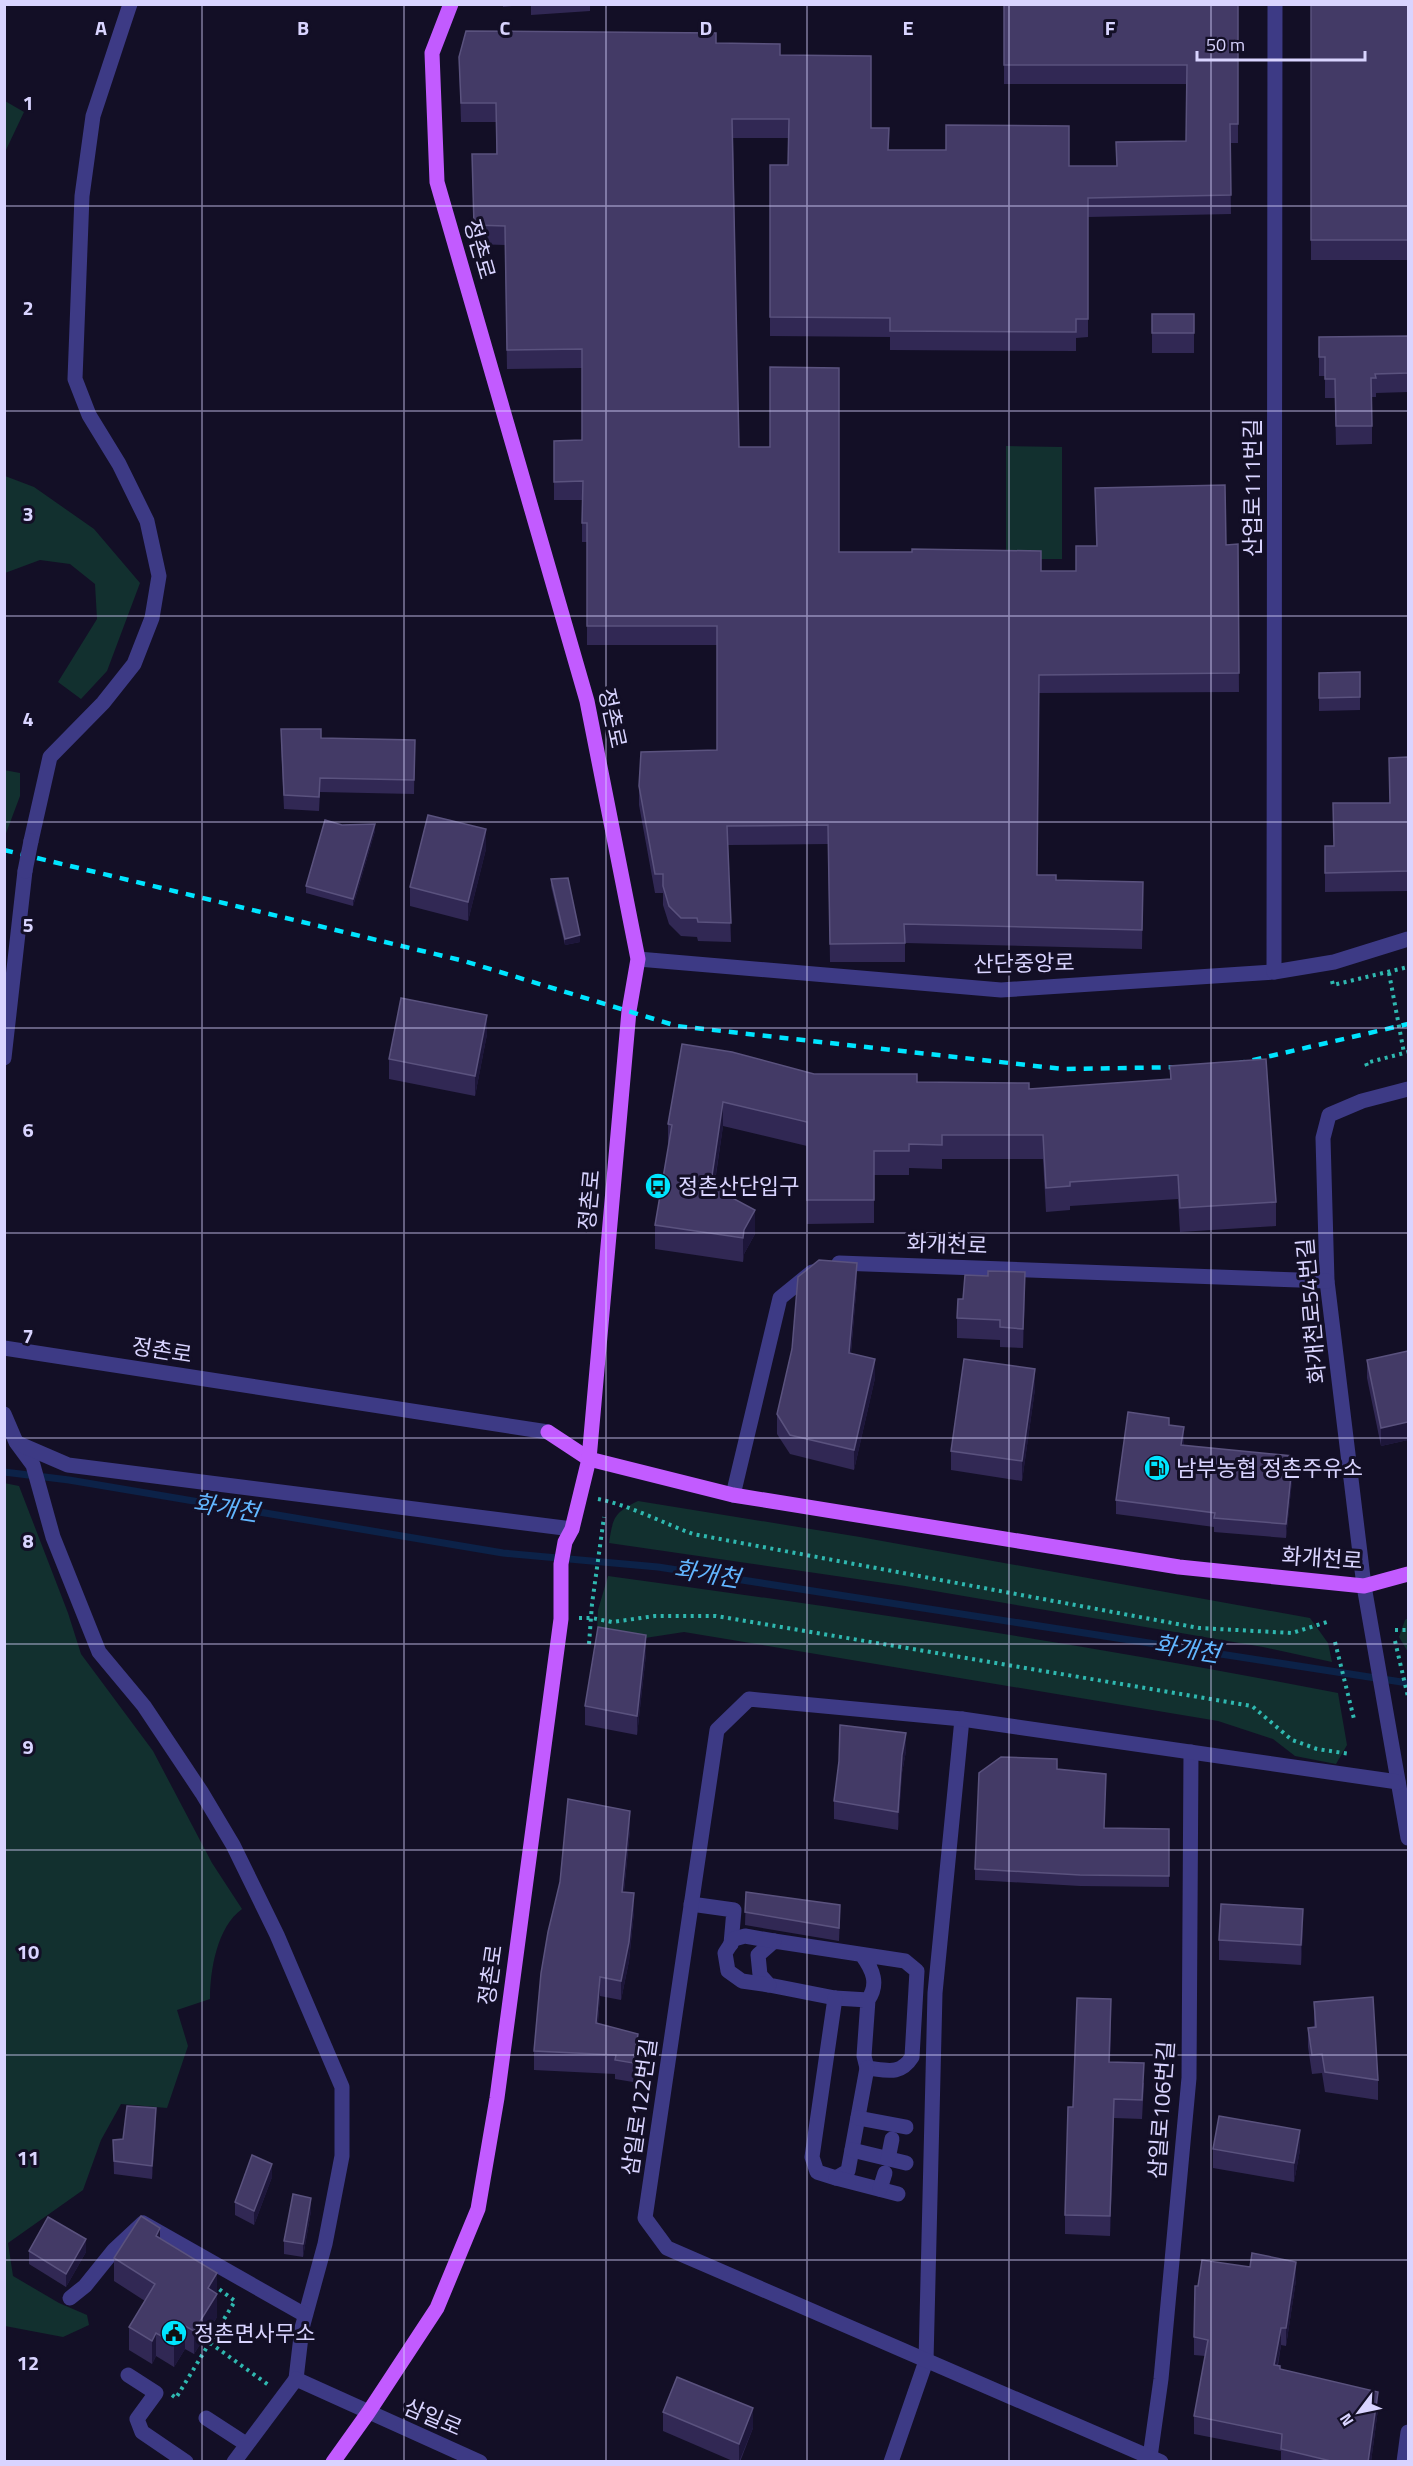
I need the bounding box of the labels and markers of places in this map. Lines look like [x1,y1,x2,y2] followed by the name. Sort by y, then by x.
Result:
[678,1169,799,1203] place label: 정촌산단입구
[643,1171,673,1201] bus stop icon: 정촌산단입구
[1176,1451,1363,1485] place label: 남부농협 정촌주유소
[1142,1453,1172,1483] fuel station icon: 남부농협 정촌주유소
[194,2316,315,2350] place label: 정촌면사무소
[159,2318,189,2348] public building icon: 정촌면사무소

